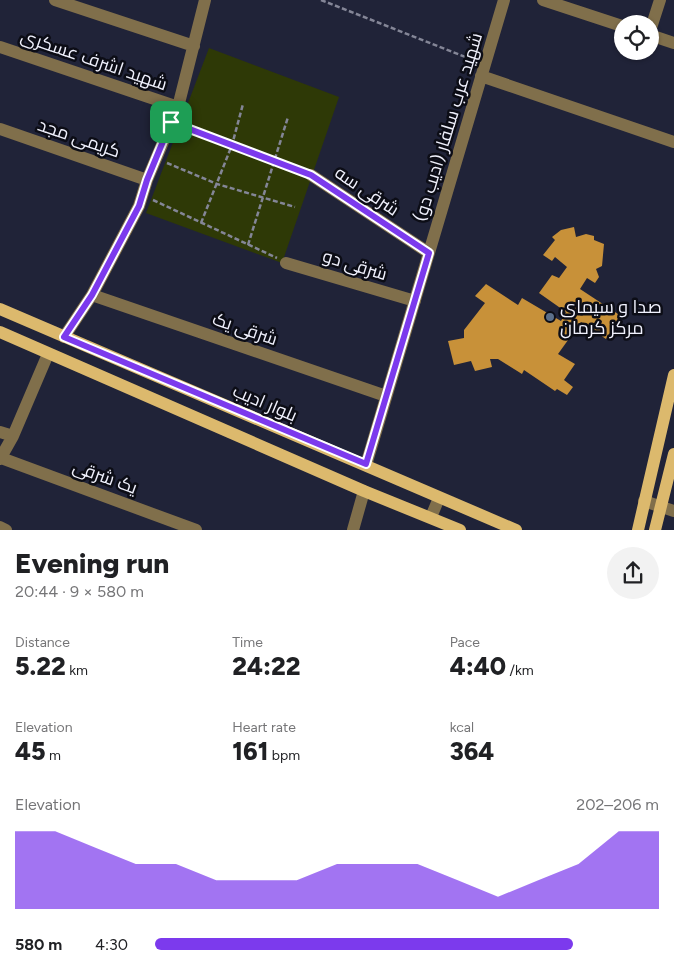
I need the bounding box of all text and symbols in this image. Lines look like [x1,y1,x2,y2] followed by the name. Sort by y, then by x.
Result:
[614,15,659,60] map controls
[614,15,659,60] button: locate
[18,25,170,95] street label: شهید اشرف عسکری
[409,30,487,224] street label: شهید عرب سلفار (ادیب دو)
[150,101,192,143] pin
[157,108,185,136] icon: arrive
[35,114,123,162] street label: کریمی مجد
[331,161,403,221] street label: شرقی سه
[320,245,390,285] street label: شرقی دو
[560,296,662,339] place label: صدا و سیمای مرکز کرمان
[210,308,280,350] street label: شرقی یک
[544,311,556,323] marker: صدا و سیمای مرکز کرمان
[229,380,301,426] street label: بلوار ادیب
[70,455,141,499] street label: یک شرقی
[15,546,169,580] text: Evening run
[607,547,659,599] button: share
[15,582,144,601] text: 20:44 · 9 × 580 m
[15,634,70,651] text: Distance
[232,634,263,651] text: Time
[450,634,480,651] text: Pace
[15,651,66,681] text: 5.22
[232,651,301,681] text: 24:22
[450,651,506,681] text: 4:40
[66,662,88,679] text: km
[506,662,534,679] text: /km
[15,719,73,736] text: Elevation
[232,719,296,736] text: Heart rate
[450,719,474,736] text: kcal
[15,736,46,766] text: 45
[232,736,268,766] text: 161
[450,736,494,766] text: 364
[46,747,61,764] text: m
[268,747,300,764] text: bpm
[15,795,81,814] text: Elevation
[576,795,659,814] text: 202–206 m
[15,935,62,954] text: 580 m
[95,935,128,954] text: 4:30

